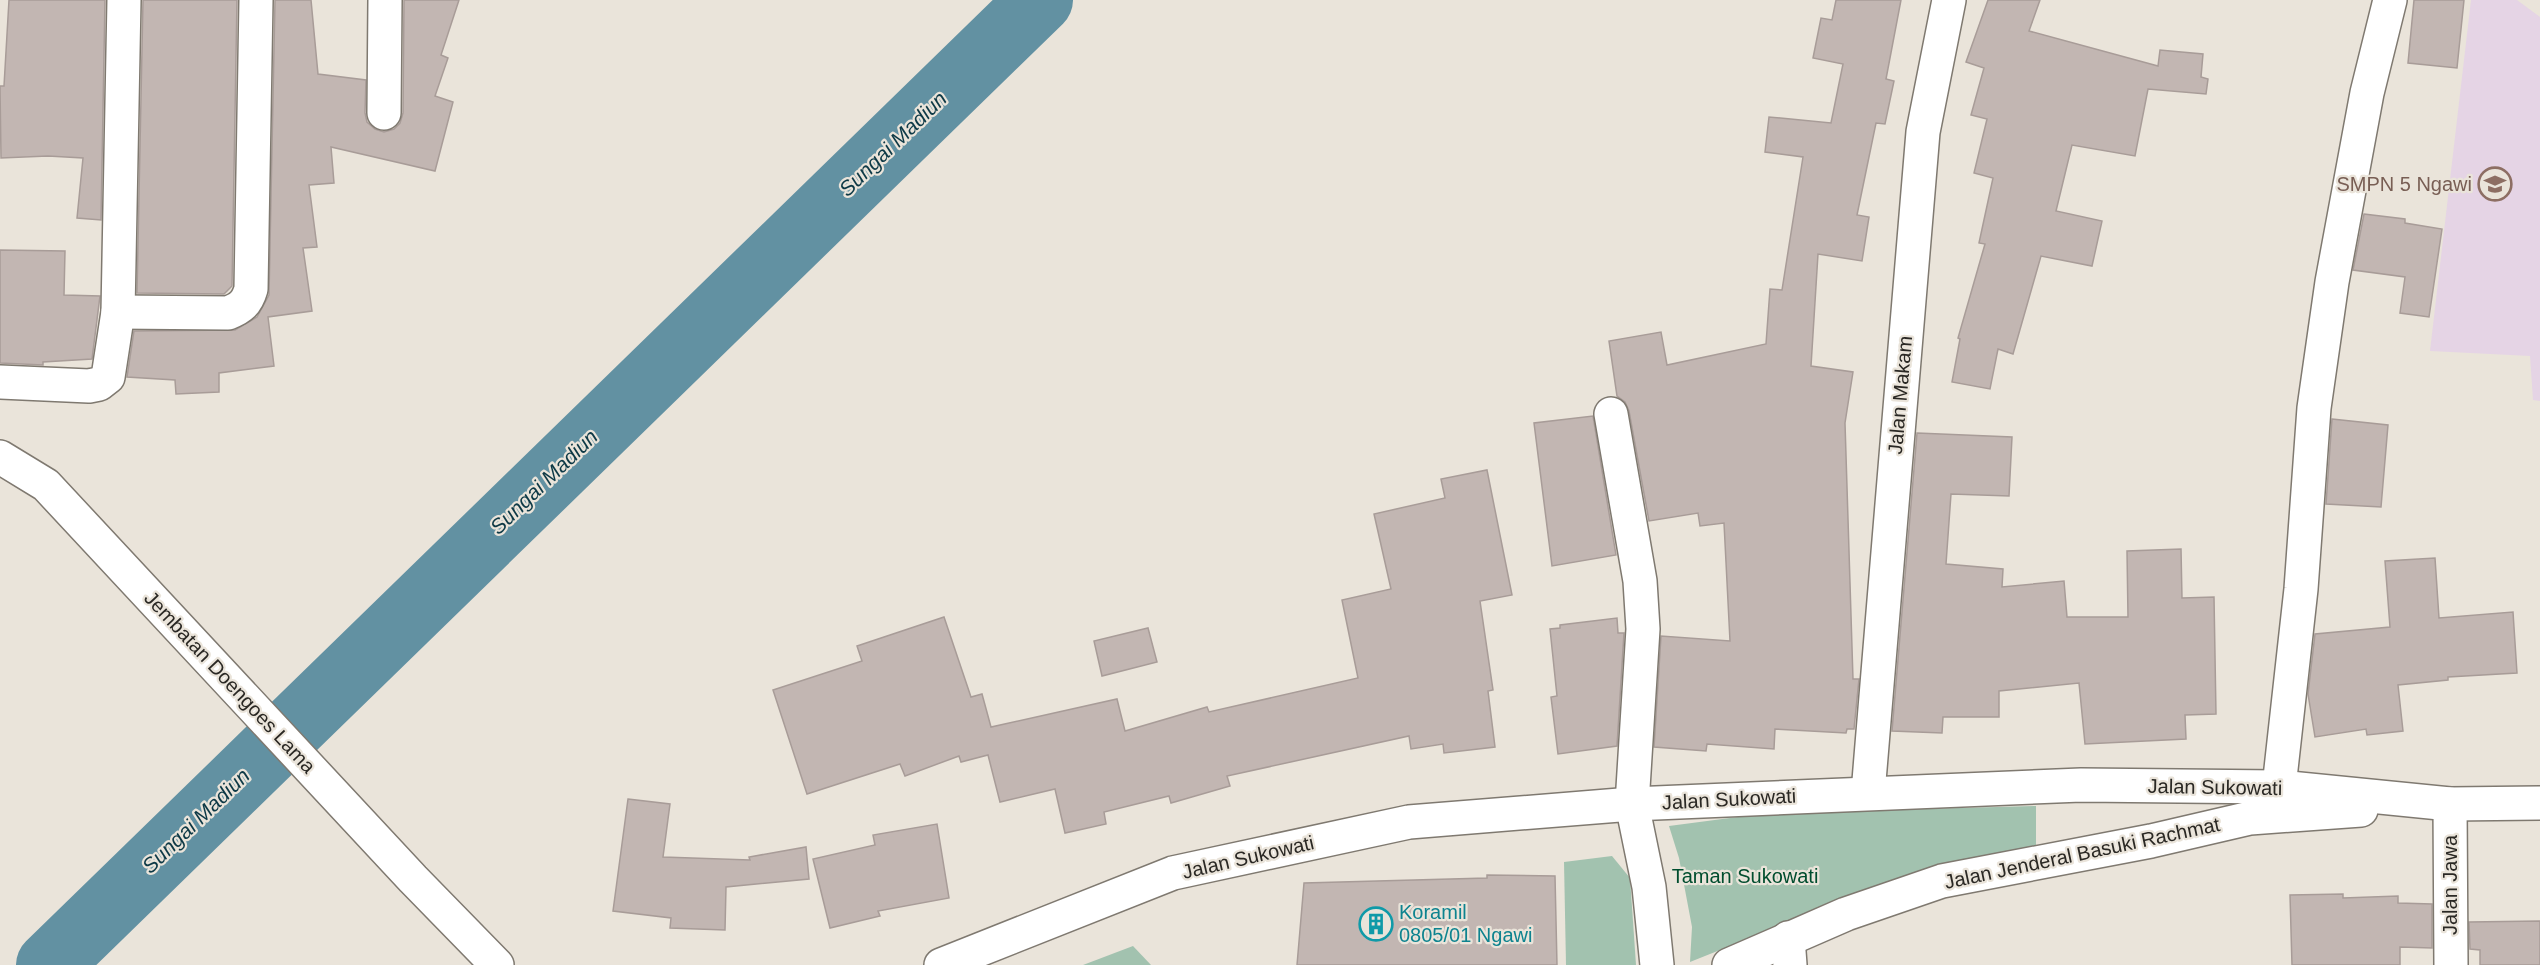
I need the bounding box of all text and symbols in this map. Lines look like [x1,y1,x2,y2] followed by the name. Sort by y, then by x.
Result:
[834,87,951,201] water label: Sungai Madiun
[2477,166,2513,202] school or university icon: SMPN 5 Ngawi
[2336,173,2472,195] place label: SMPN 5 Ngawi
[1884,335,1916,455] street label: Jalan Makam
[485,425,602,539] water label: Sungai Madiun
[140,587,321,778] street label: Jembatan Doengoes Lama
[137,764,254,878] water label: Sungai Madiun
[2148,775,2282,799] street label: Jalan Sukowati
[1661,784,1797,814] street label: Jalan Sukowati
[1942,813,2222,893] street label: Jalan Jenderal Basuki Rachmat
[1180,831,1316,883] street label: Jalan Sukowati
[2439,834,2461,935] street label: Jalan Jawa
[1672,865,1818,887] park label: Taman Sukowati
[1399,901,1532,946] place label: Koramil 0805/01 Ngawi
[1358,906,1394,942] building icon: Koramil 0805/01 Ngawi

